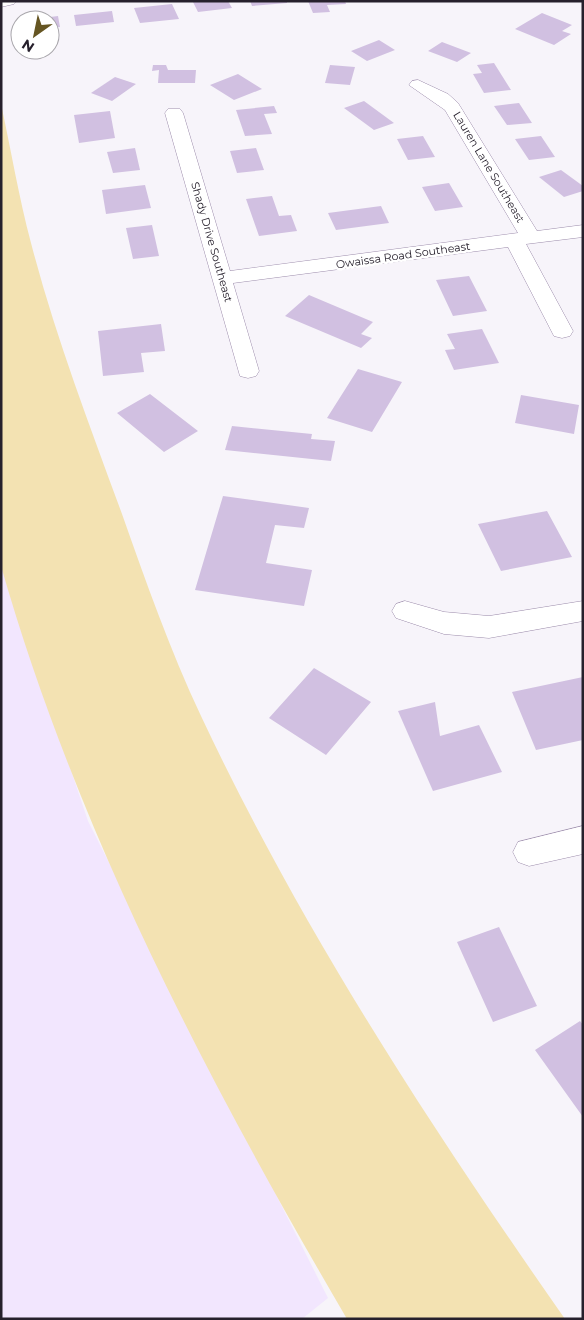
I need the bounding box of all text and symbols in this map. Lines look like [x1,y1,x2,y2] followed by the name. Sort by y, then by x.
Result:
[10,10,60,60] north arrow
[18,35,38,57] text: N
[450,109,528,226] street label: Lauren Lane Southeast
[188,180,236,304] street label: Shady Drive Southeast
[335,239,472,271] street label: Owaissa Road Southeast

